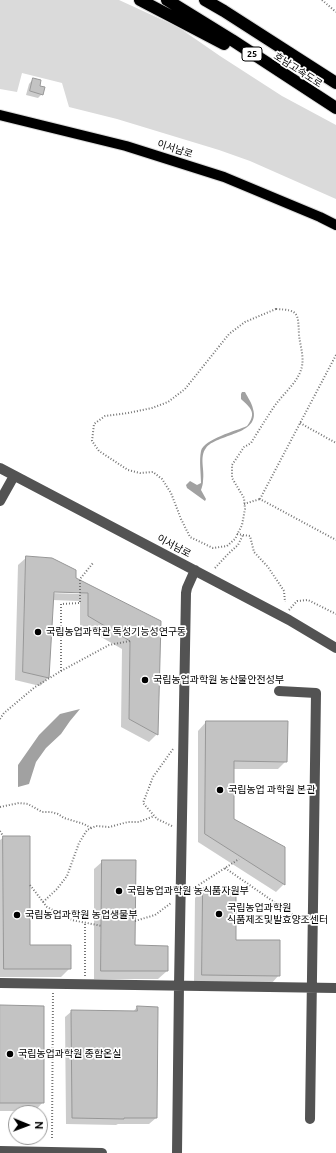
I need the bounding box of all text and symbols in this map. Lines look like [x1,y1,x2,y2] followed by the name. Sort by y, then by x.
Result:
[242,47,262,61] road number: 25
[272,50,324,90] street label: 호남고속도로
[156,138,194,160] street label: 이서남로
[155,532,193,560] street label: 이서남로
[46,626,186,638] place label: 국립농업과학관 독성기능성연구동
[33,627,43,637] marker: 국립농업과학관 독성기능성연구동
[153,674,284,686] place label: 국립농업과학원 농산물안전성부
[140,675,150,685] marker: 국립농업과학원 농산물안전성부
[228,784,315,796] place label: 국립농업 과학원 본관
[215,785,225,795] marker: 국립농업 과학원 본관
[127,885,249,897] place label: 국립농업과학원 농식품자원부
[114,886,124,896] marker: 국립농업과학원 농식품자원부
[227,902,328,926] place label: 국립농업과학원 식품제조및발효양조센터
[25,909,138,921] place label: 국립농업과학원 농업생물부
[214,909,224,919] marker: 국립농업과학원 식품제조및발효양조센터
[12,910,22,920] marker: 국립농업과학원 농업생물부
[18,1048,121,1060] place label: 국립농업과학원 종합온실
[5,1049,15,1059] marker: 국립농업과학원 종합온실
[8,1105,48,1145] north arrow
[33,1121,45,1129] text: N

